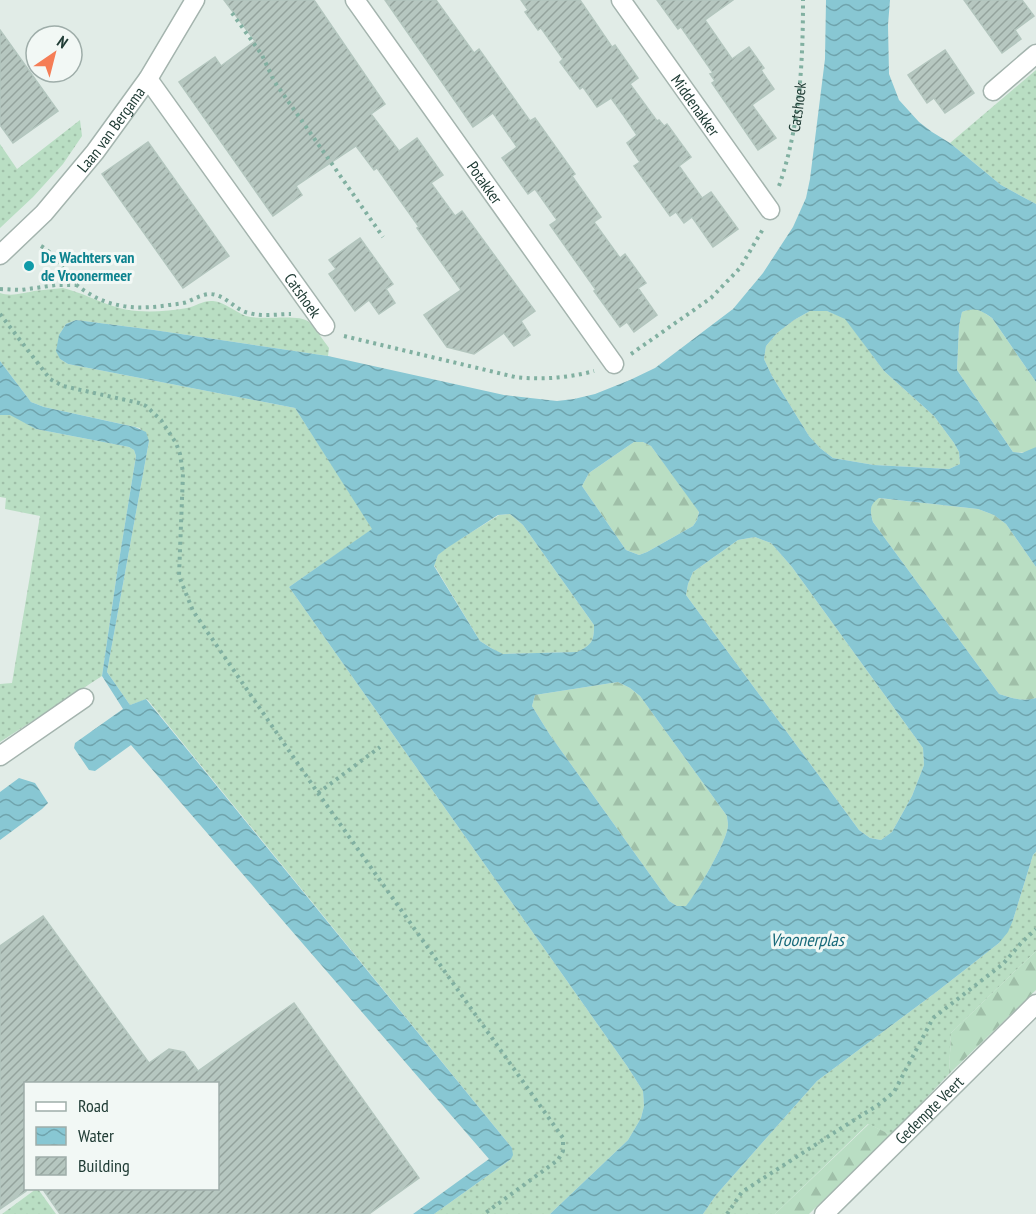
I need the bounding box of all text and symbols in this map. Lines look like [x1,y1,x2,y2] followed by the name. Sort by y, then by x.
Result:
[24,24,84,84] north arrow
[53,31,72,52] text: N
[667,71,725,140] street label: Middenakker
[783,81,810,134] street label: Catshoek
[73,83,149,176] street label: Laan van Bergama
[463,157,507,208] street label: Potakker
[41,247,135,285] place label: De Wachters van de Vroonermeer
[22,259,36,273] marker: De Wachters van de Vroonermeer
[280,269,326,322] street label: Catshoek
[770,928,846,951] water label: Vroonerplas
[891,1071,968,1148] street label: Gedempte Veert
[24,1082,219,1190] legend
[78,1094,109,1117] text: Road
[78,1124,114,1147] text: Water
[78,1154,130,1177] text: Building

